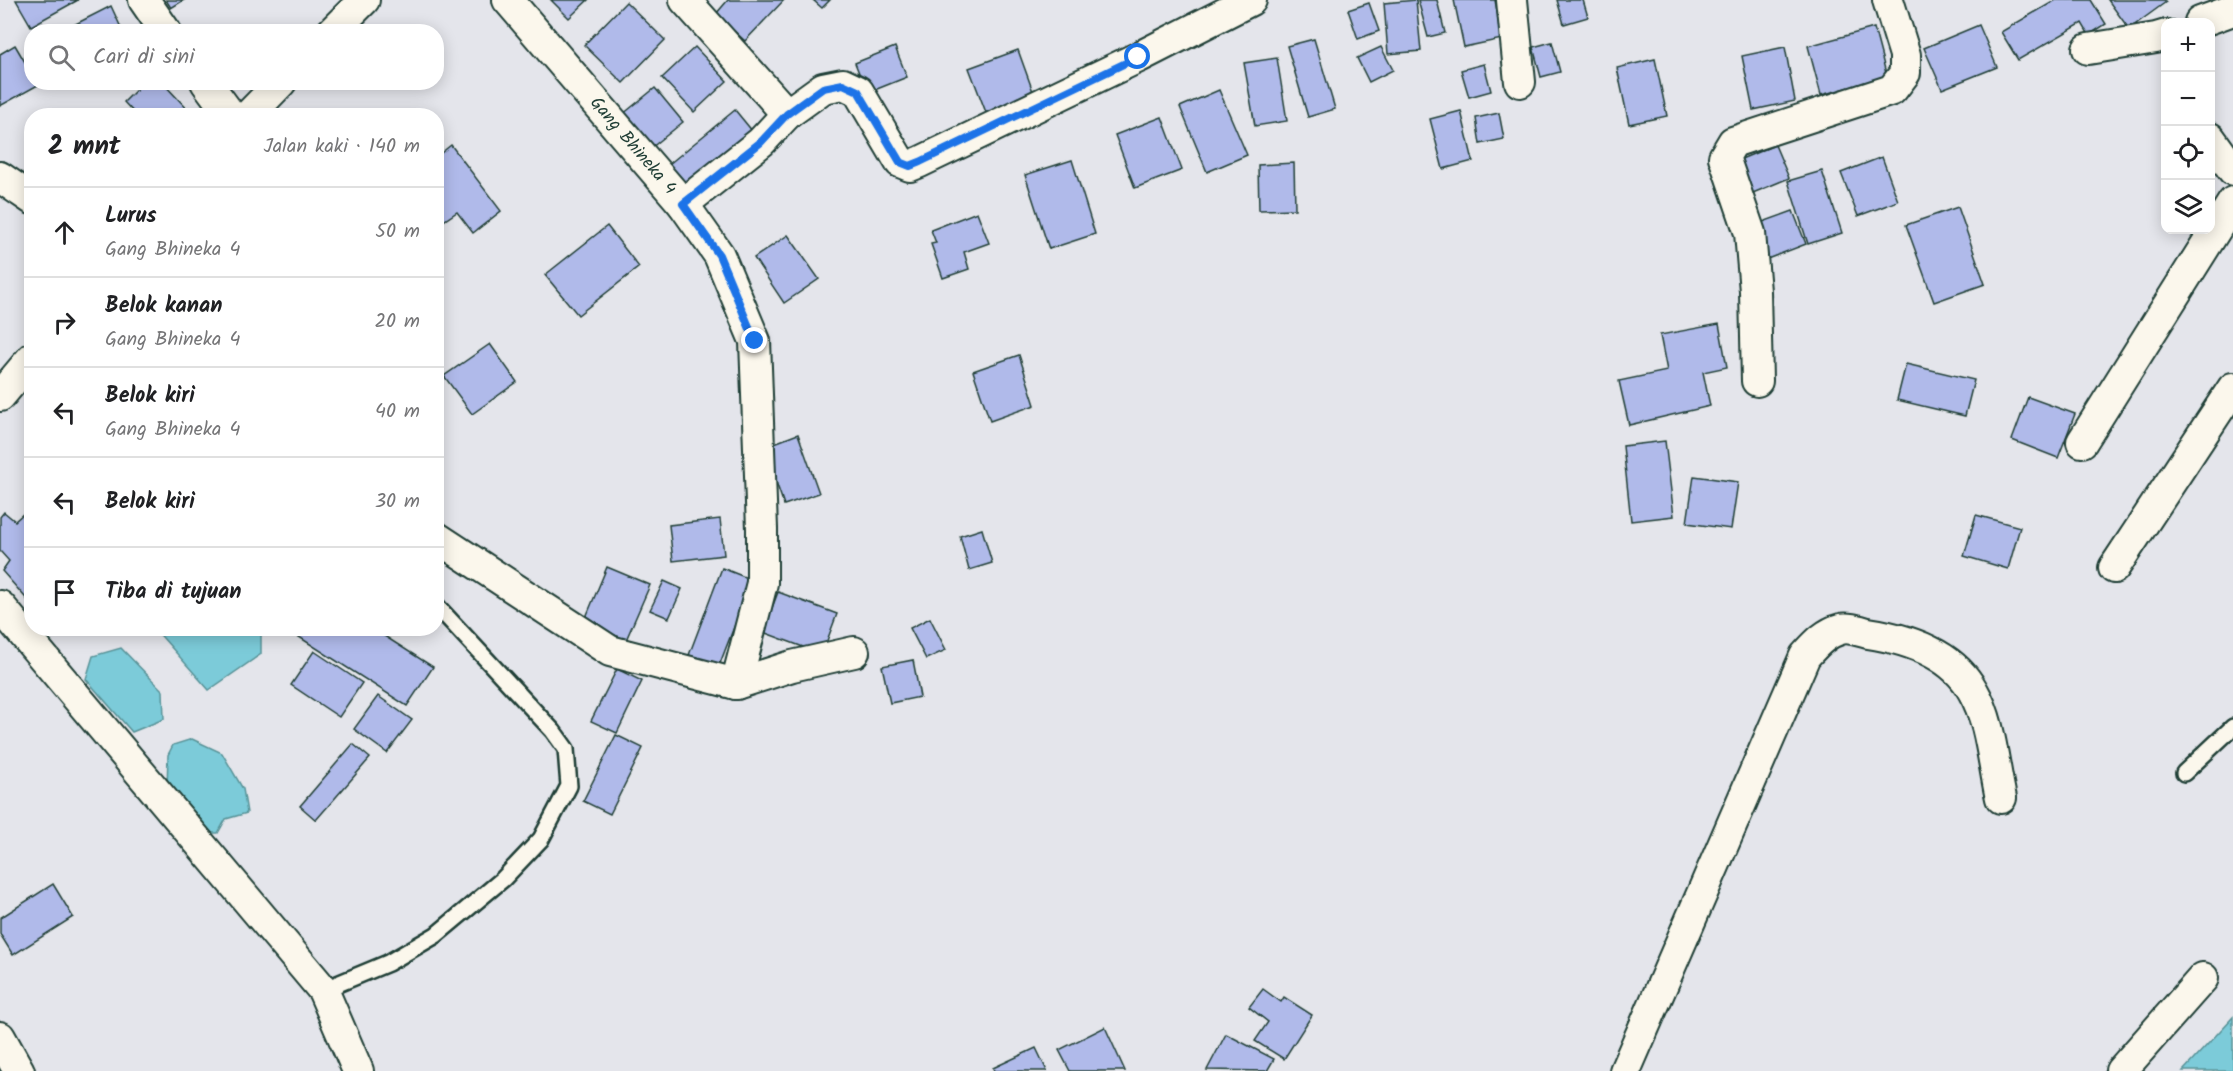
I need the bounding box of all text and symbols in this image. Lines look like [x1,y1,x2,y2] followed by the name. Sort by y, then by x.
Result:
[2161,18,2215,234] map controls
[2161,18,2215,72] button: +
[24,24,444,90] search box
[93,40,194,75] text: Cari di sini
[45,41,78,74] icon: search
[1124,43,1150,69] route start
[2161,72,2215,126] button: −
[582,90,684,202] street label: Gang Bhineka 4
[48,126,121,168] text: 2 mnt
[2161,126,2215,180] button: locate
[263,131,420,163] text: Jalan kaki · 140 m
[2161,180,2215,234] button: layers
[105,199,157,234] text: Lurus
[48,216,81,249] icon: ahead
[375,216,420,248] text: 50 m
[105,234,240,266] text: Gang Bhineka 4
[105,289,222,324] text: Belok kanan
[48,306,81,339] icon: right
[374,306,420,338] text: 20 m
[105,324,240,356] text: Gang Bhineka 4
[741,327,767,353] route end
[105,379,195,414] text: Belok kiri
[48,396,81,429] icon: left
[375,396,420,428] text: 40 m
[105,414,240,446] text: Gang Bhineka 4
[105,485,195,520] text: Belok kiri
[48,486,81,519] icon: left
[375,486,420,518] text: 30 m
[105,575,241,610] text: Tiba di tujuan
[48,576,81,609] icon: arrive

